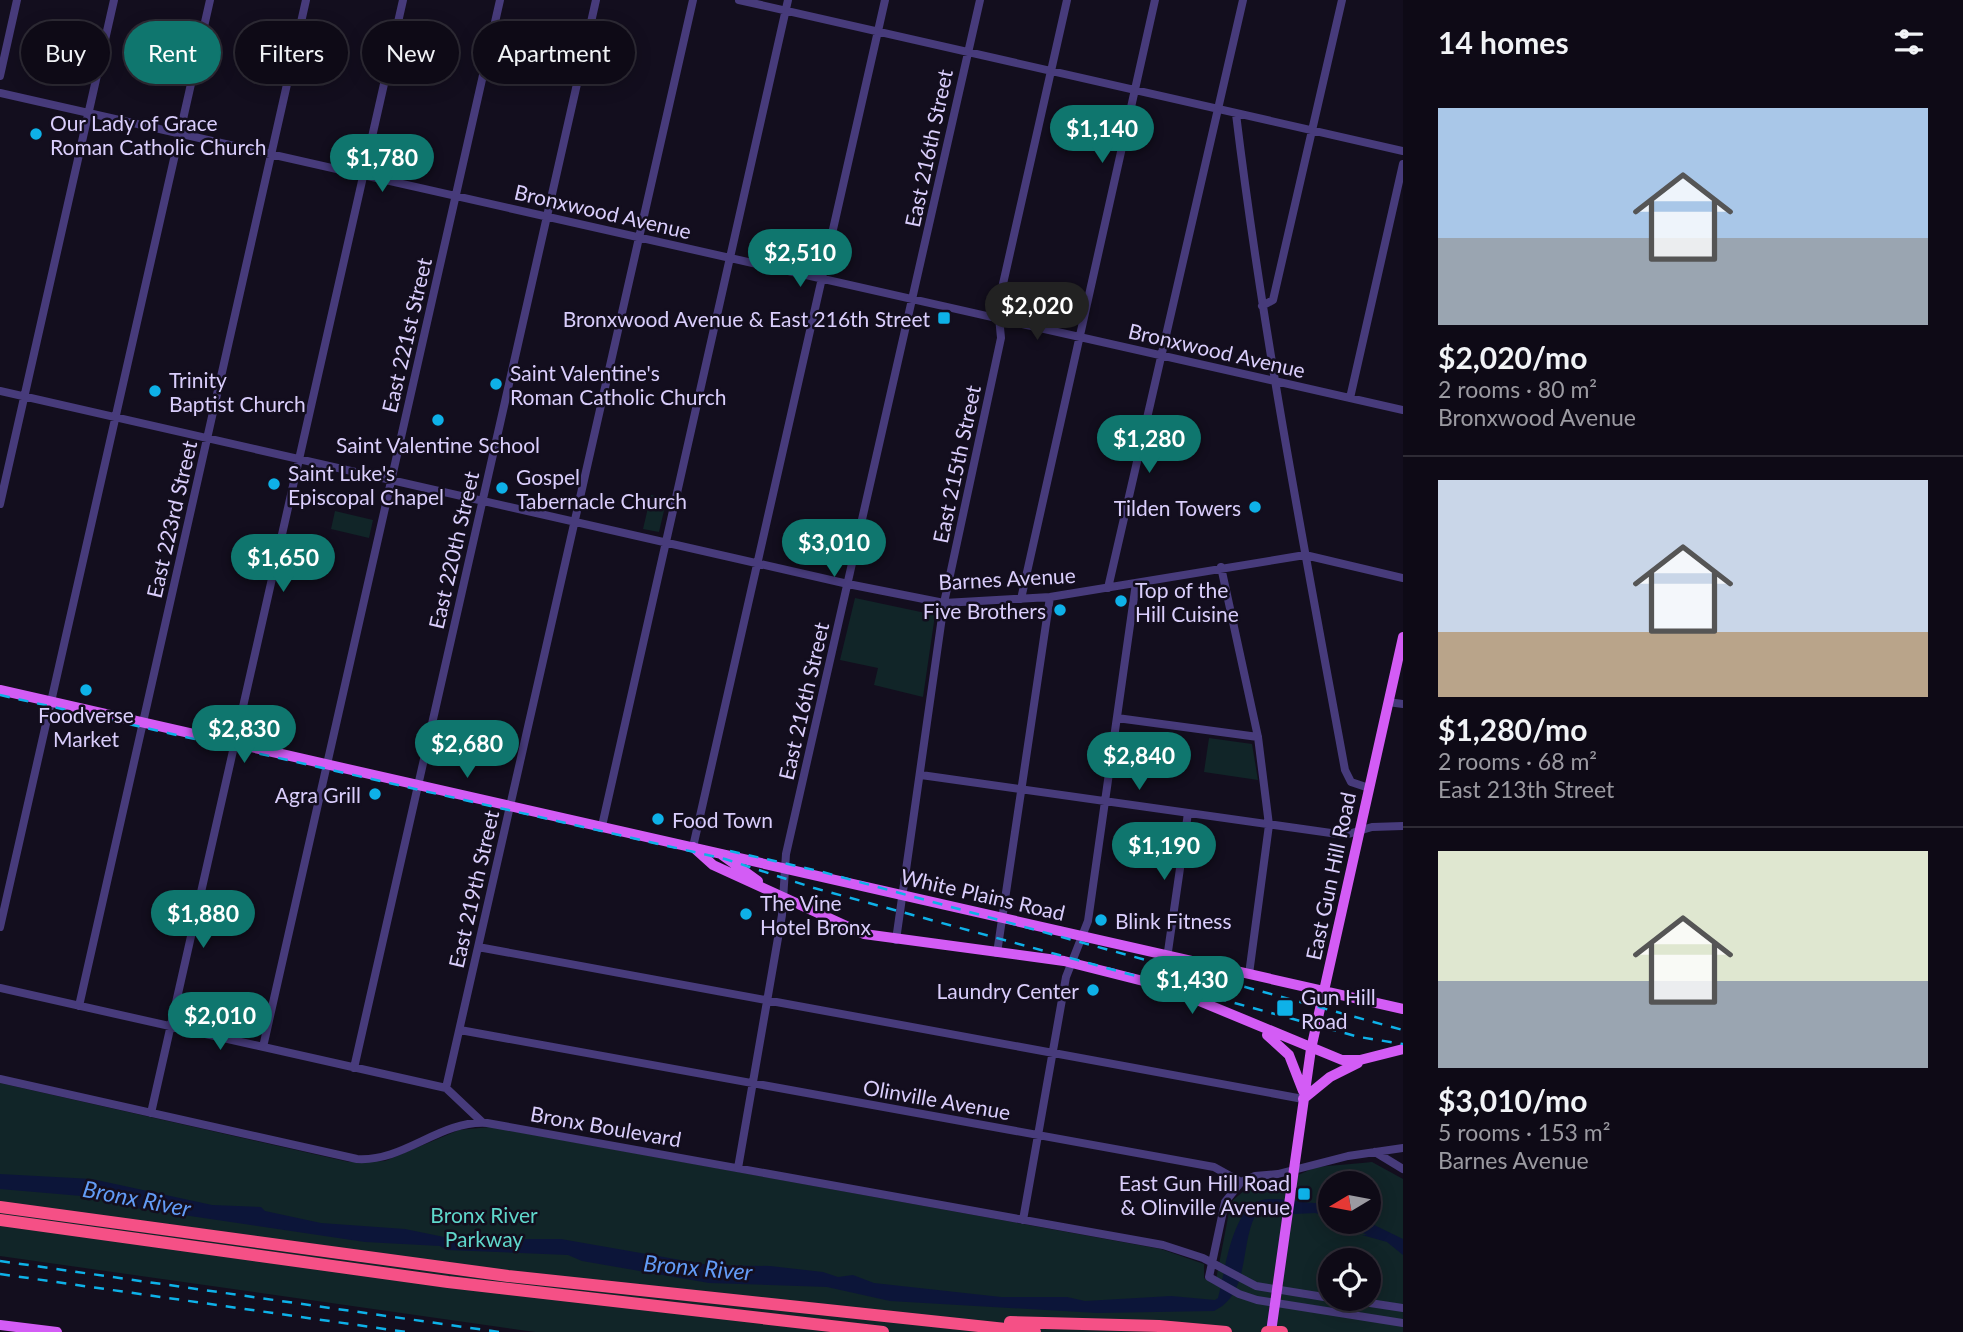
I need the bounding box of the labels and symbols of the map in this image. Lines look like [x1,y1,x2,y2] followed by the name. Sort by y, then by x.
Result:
[899,66,957,229] street label: East 216th Street
[1045,106,1159,165] pin: $1,140
[50,110,266,159] place label: Our Lady of Grace Roman Catholic Church
[28,126,44,142] marker: Our Lady of Grace Roman Catholic Church
[325,134,439,194] pin: $1,780
[512,178,694,244] street label: Bronxwood Avenue
[743,230,857,289] pin: $2,510
[376,255,436,415] street label: East 221st Street
[980,282,1094,342] pin: $2,020
[563,306,930,331] place label: Bronxwood Avenue & East 216th Street
[936,310,952,326] marker: Bronxwood Avenue & East 216th Street
[1126,317,1308,383] street label: Bronxwood Avenue
[510,360,726,409] place label: Saint Valentine's Roman Catholic Church
[169,367,306,416] place label: Trinity Baptist Church
[488,376,504,392] marker: Saint Valentine's Roman Catholic Church
[927,382,985,545] street label: East 215th Street
[147,383,163,399] marker: Trinity Baptist Church
[430,412,446,428] marker: Saint Valentine School
[1092,416,1206,475] pin: $1,280
[336,432,540,457] place label: Saint Valentine School
[141,437,201,600] street label: East 223rd Street
[288,460,444,509] place label: Saint Luke's Episcopal Chapel
[516,464,687,513] place label: Gospel Tabernacle Church
[423,468,483,631] street label: East 220th Street
[266,476,282,492] marker: Saint Luke's Episcopal Chapel
[494,480,510,496] marker: Gospel Tabernacle Church
[1114,495,1241,520] place label: Tilden Towers
[1247,499,1263,515] marker: Tilden Towers
[777,520,891,579] pin: $3,010
[226,534,340,594] pin: $1,650
[938,562,1076,594] street label: Barnes Avenue
[1135,577,1239,626] place label: Top of the Hill Cuisine
[1113,593,1129,609] marker: Top of the Hill Cuisine
[923,598,1046,623] place label: Five Brothers
[1052,602,1068,618] marker: Five Brothers
[773,619,833,782] street label: East 216th Street
[78,682,94,698] marker: Foodverse Market
[38,702,134,751] place label: Foodverse Market
[187,706,301,765] pin: $2,830
[410,720,524,780] pin: $2,680
[1082,732,1196,792] pin: $2,840
[275,782,361,807] place label: Agra Grill
[367,786,383,802] marker: Agra Grill
[1300,790,1360,962] street label: East Gun Hill Road
[443,807,503,970] street label: East 219th Street
[672,807,773,832] place label: Food Town
[650,811,666,827] marker: Food Town
[1107,822,1221,882] pin: $1,190
[898,863,1068,925] street label: White Plains Road
[146,890,260,950] pin: $1,880
[760,890,872,939] place label: The Vine Hotel Bronx
[738,906,754,922] marker: The Vine Hotel Bronx
[1115,908,1232,933] place label: Blink Fitness
[1093,912,1109,928] marker: Blink Fitness
[1135,956,1249,1016] pin: $1,430
[937,978,1079,1003] place label: Laundry Center
[1085,982,1101,998] marker: Laundry Center
[1301,984,1376,1033] place label: Gun Hill Road
[163,992,277,1052] pin: $2,010
[1275,998,1295,1018] marker: Gun Hill Road
[861,1074,1013,1124] street label: Olinville Avenue
[529,1100,683,1152] street label: Bronx Boulevard
[1119,1170,1290,1219] place label: East Gun Hill Road & Olinville Avenue
[1318,1171,1381,1234] north arrow
[81,1174,194,1222] water label: Bronx River
[1296,1186,1312,1202] marker: East Gun Hill Road & Olinville Avenue
[430,1202,538,1251] park label: Bronx River Parkway
[642,1248,755,1286] water label: Bronx River

